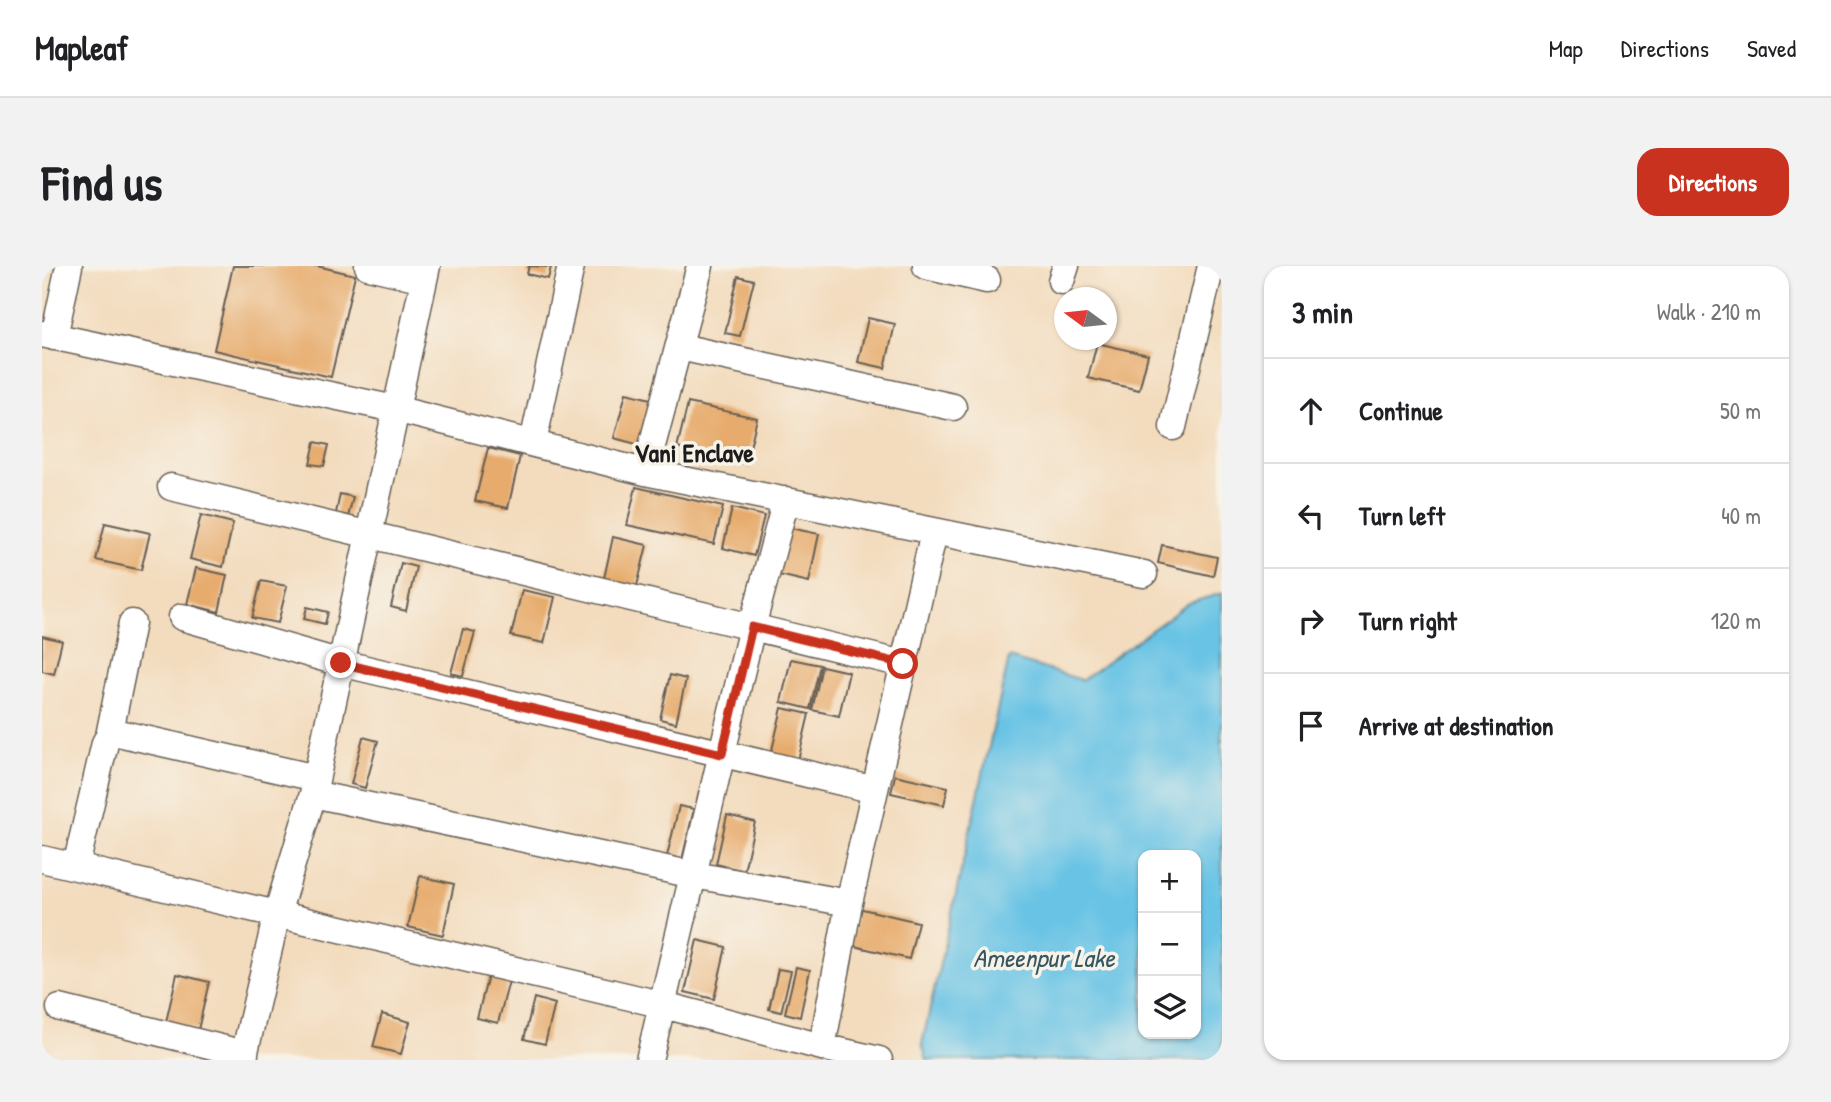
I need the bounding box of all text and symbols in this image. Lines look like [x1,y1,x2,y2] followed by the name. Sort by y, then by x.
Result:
[35,26,128,70] text: Mapleaf
[1549,32,1583,64] text: Map
[1621,32,1709,64] text: Directions
[1747,32,1796,64] text: Saved
[1637,148,1789,216] button: Directions
[42,149,162,215] text: Find us
[1054,287,1117,350] north arrow
[1292,292,1353,332] text: 3 min
[1657,296,1761,327] text: Walk · 210 m
[1292,392,1330,430] icon: ahead
[1359,393,1443,428] text: Continue
[1720,395,1761,426] text: 50 m
[634,435,754,470] district label: Vani Enclave
[1292,497,1330,535] icon: left
[1359,498,1445,533] text: Turn left
[1721,500,1761,531] text: 40 m
[1292,602,1330,640] icon: right
[1359,603,1457,638] text: Turn right
[1711,605,1761,636] text: 120 m
[325,647,356,678] route end
[887,648,918,679] route start
[1292,707,1330,745] icon: arrive
[1359,708,1554,743] text: Arrive at destination
[1138,850,1201,1039] map controls
[1138,850,1201,913] button: +
[1138,913,1201,976] button: −
[973,940,1116,976] water label: Ameenpur Lake
[1138,976,1201,1039] button: layers

